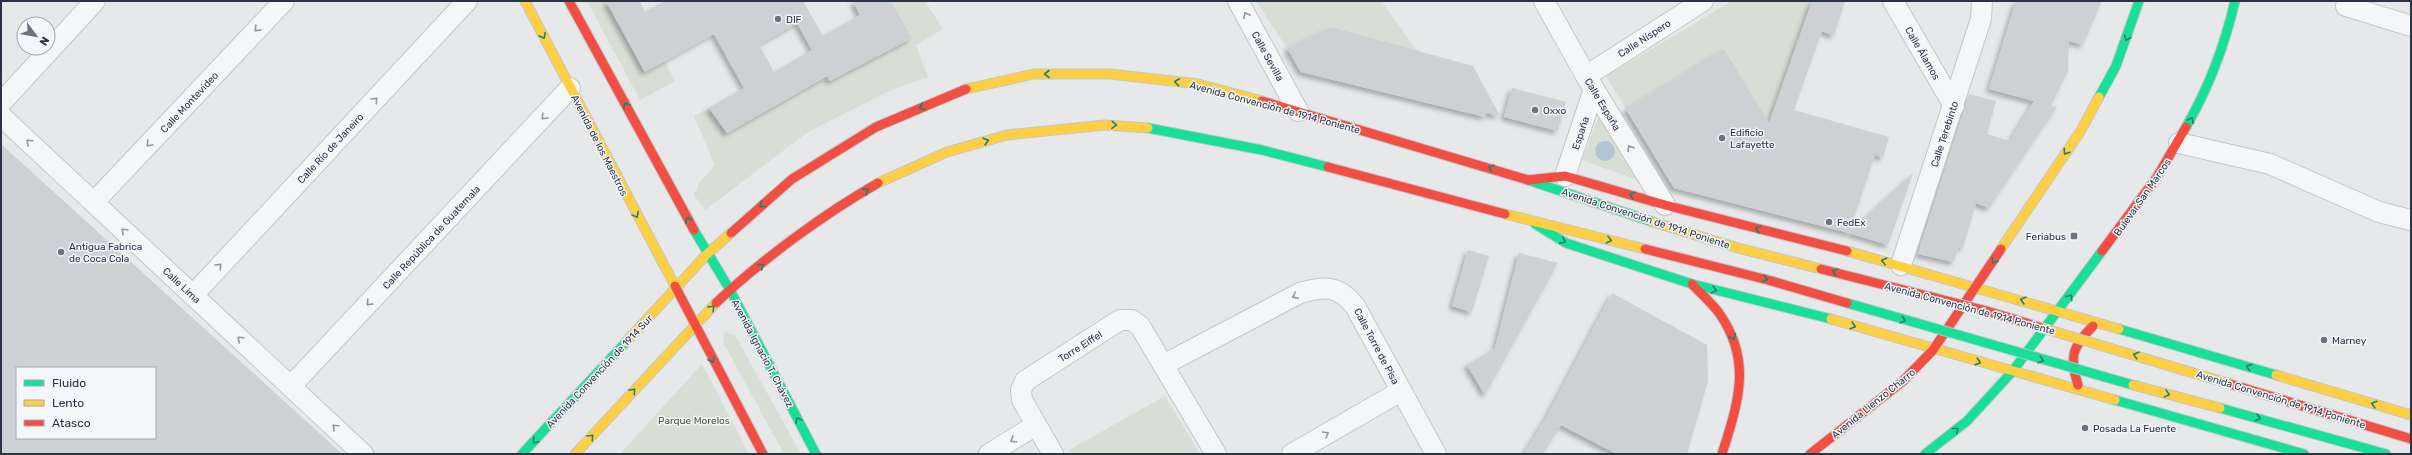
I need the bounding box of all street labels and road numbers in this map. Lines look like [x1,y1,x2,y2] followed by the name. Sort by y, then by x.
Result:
[1616,17,1673,60] street label: Calle Níspero
[1902,25,1942,82] street label: Calle Álamos
[1249,29,1286,83] street label: Calle Sevilla
[158,69,221,136] street label: Calle Montevideo
[1582,76,1623,133] street label: Calle España
[1188,79,1362,137] street label: Avenida Convención de 1914 Poniente
[568,93,630,198] street label: Avenida de los Maestros
[1929,100,1961,169] street label: Calle Terebinto
[295,111,367,186] street label: Calle Río de Janeiro
[1570,115,1592,151] street label: España
[2112,157,2174,238] street label: Bulevar San Marcos
[380,183,483,292] street label: Calle República de Guatemala
[1560,186,1732,252] street label: Avenida Convención de 1914 Poniente
[160,265,203,306] street label: Calle Lima
[1883,280,2057,338] street label: Avenida Convención de 1914 Poniente
[729,298,796,409] street label: Avenida Ignacio T. Chávez
[1351,306,1401,387] street label: Calle Torre de Pisa
[544,312,656,431] street label: Avenida Convención de 1914 Sur
[1056,329,1105,365] street label: Torre Eiffel
[1829,366,1918,441] street label: Avenida Lienzo Charro
[2195,368,2367,432] street label: Avenida Convención de 1914 Poniente

